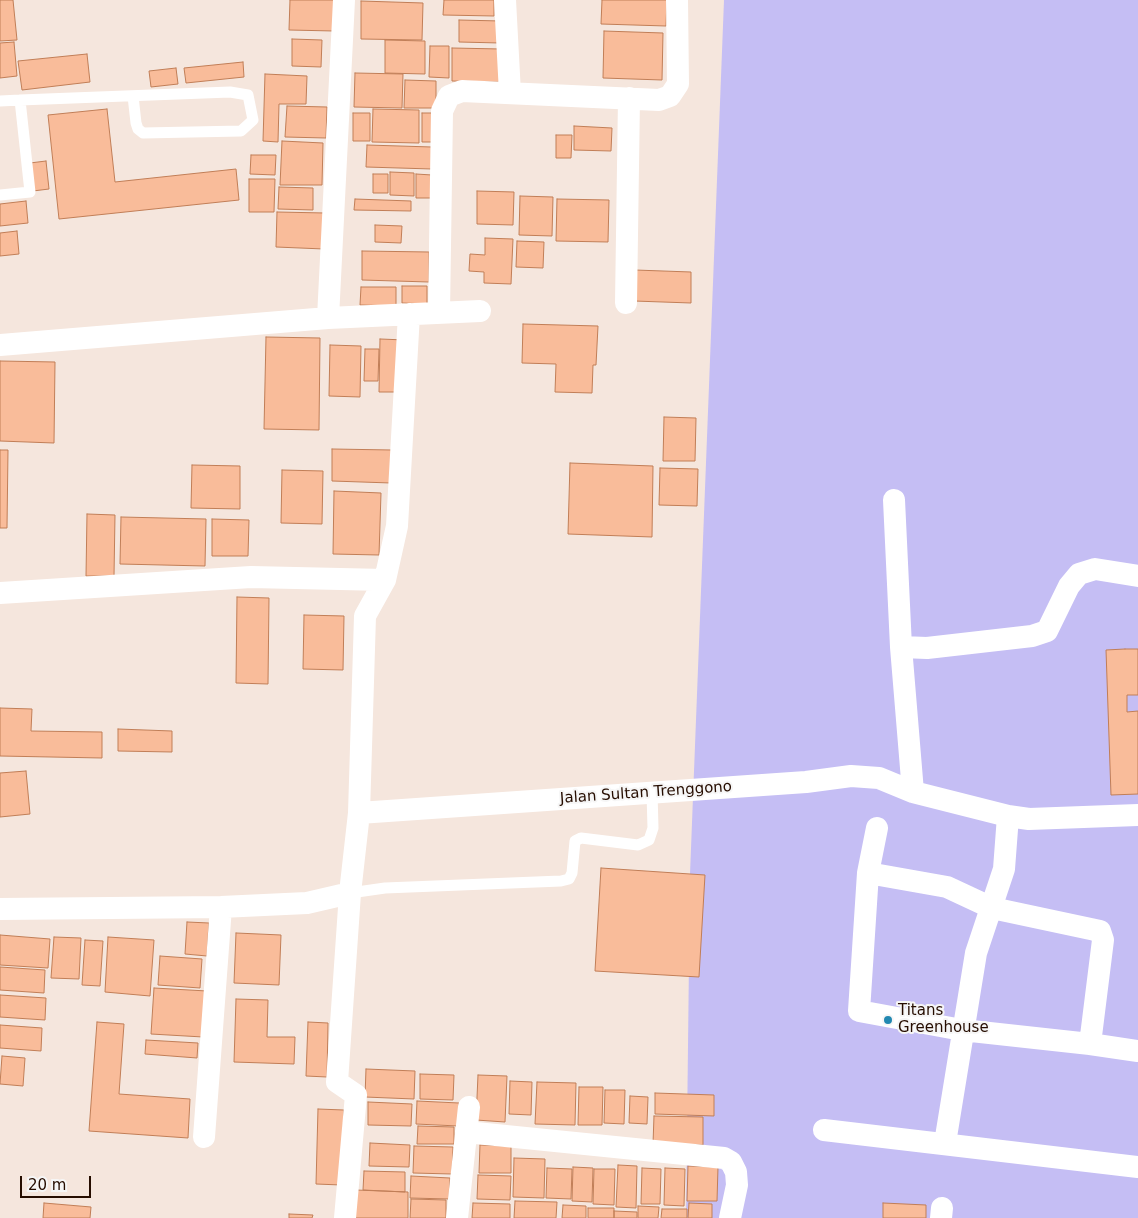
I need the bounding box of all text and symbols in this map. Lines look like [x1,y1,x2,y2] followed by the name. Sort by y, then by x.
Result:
[559,778,733,808] street label: Jalan Sultan Trenggono
[898,1002,989,1037] place label: Titans Greenhouse
[882,1014,894,1026] marker: Titans Greenhouse
[22,1166,94,1198] scale bar
[28,1176,66,1194] text: 20 m

